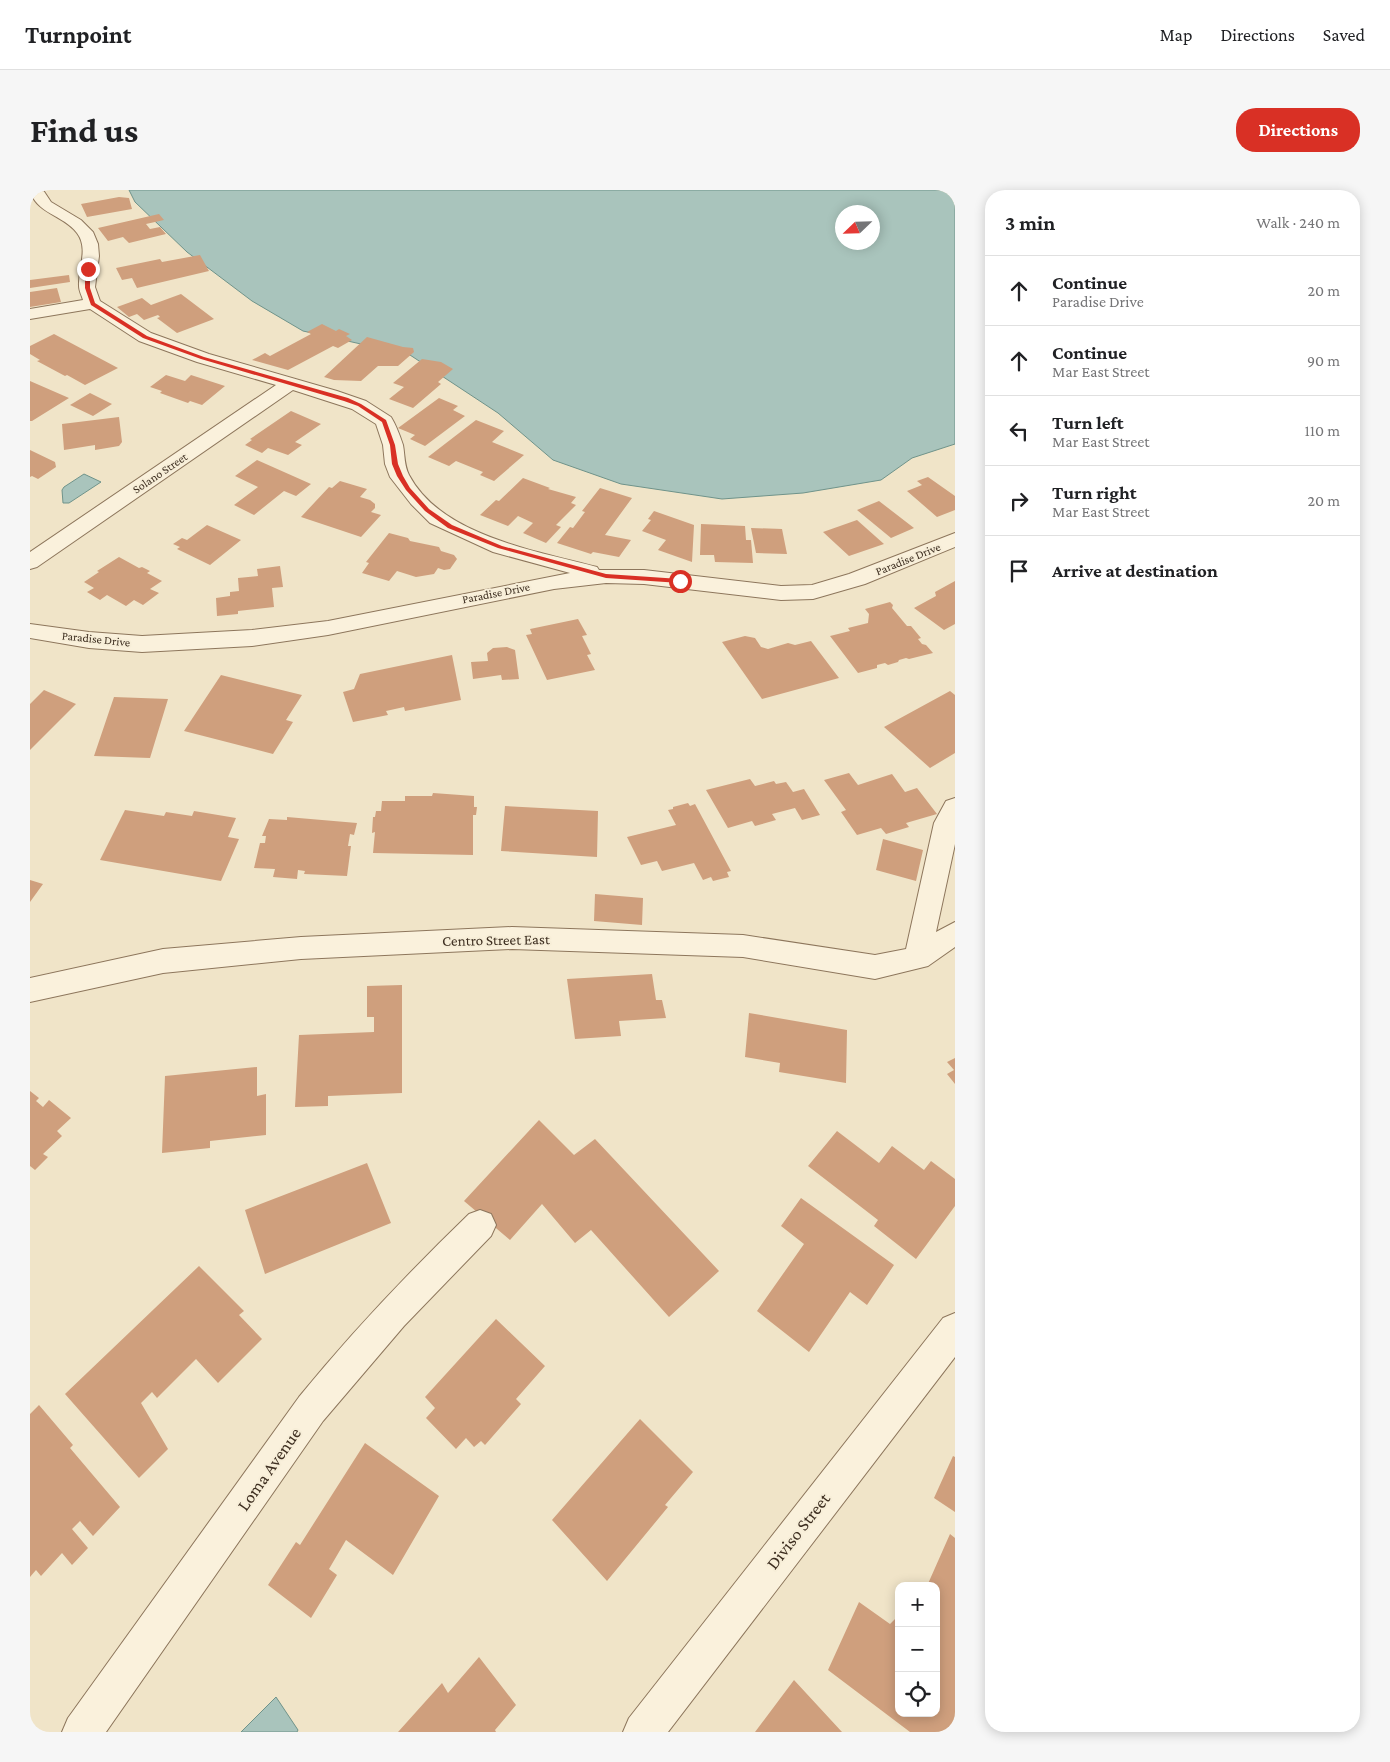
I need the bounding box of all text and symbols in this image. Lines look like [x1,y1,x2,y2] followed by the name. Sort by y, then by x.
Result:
[25,21,131,48] text: Turnpoint
[1160,25,1192,45] text: Map
[1220,25,1295,45] text: Directions
[1323,25,1365,45] text: Saved
[1236,108,1360,152] button: Directions
[30,111,138,150] text: Find us
[835,205,880,250] north arrow
[1005,211,1055,235] text: 3 min
[1256,214,1340,231] text: Walk · 240 m
[77,258,100,281] route end
[1052,272,1127,293] text: Continue
[1005,277,1033,305] icon: ahead
[1307,282,1340,299] text: 20 m
[1052,293,1144,310] text: Paradise Drive
[1052,342,1127,363] text: Continue
[1005,347,1033,375] icon: ahead
[1307,352,1340,369] text: 90 m
[1052,363,1150,380] text: Mar East Street
[1052,412,1124,433] text: Turn left
[1005,417,1033,445] icon: left
[1304,422,1340,439] text: 110 m
[1052,433,1150,450] text: Mar East Street
[130,449,191,496] street label: Solano Street
[1052,482,1137,503] text: Turn right
[1005,487,1033,515] icon: right
[1307,492,1340,509] text: 20 m
[1052,503,1150,520] text: Mar East Street
[873,540,943,578] street label: Paradise Drive
[1005,557,1033,585] icon: arrive
[1052,560,1218,581] text: Arrive at destination
[669,570,692,593] route start
[461,580,531,606] street label: Paradise Drive
[61,628,131,650] street label: Paradise Drive
[442,931,551,949] street label: Centro Street East
[233,1423,305,1515] street label: Loma Avenue
[762,1488,835,1573] street label: Diviso Street
[895,1582,940,1717] map controls
[895,1582,940,1627] button: +
[895,1627,940,1672] button: −
[895,1672,940,1717] button: locate

